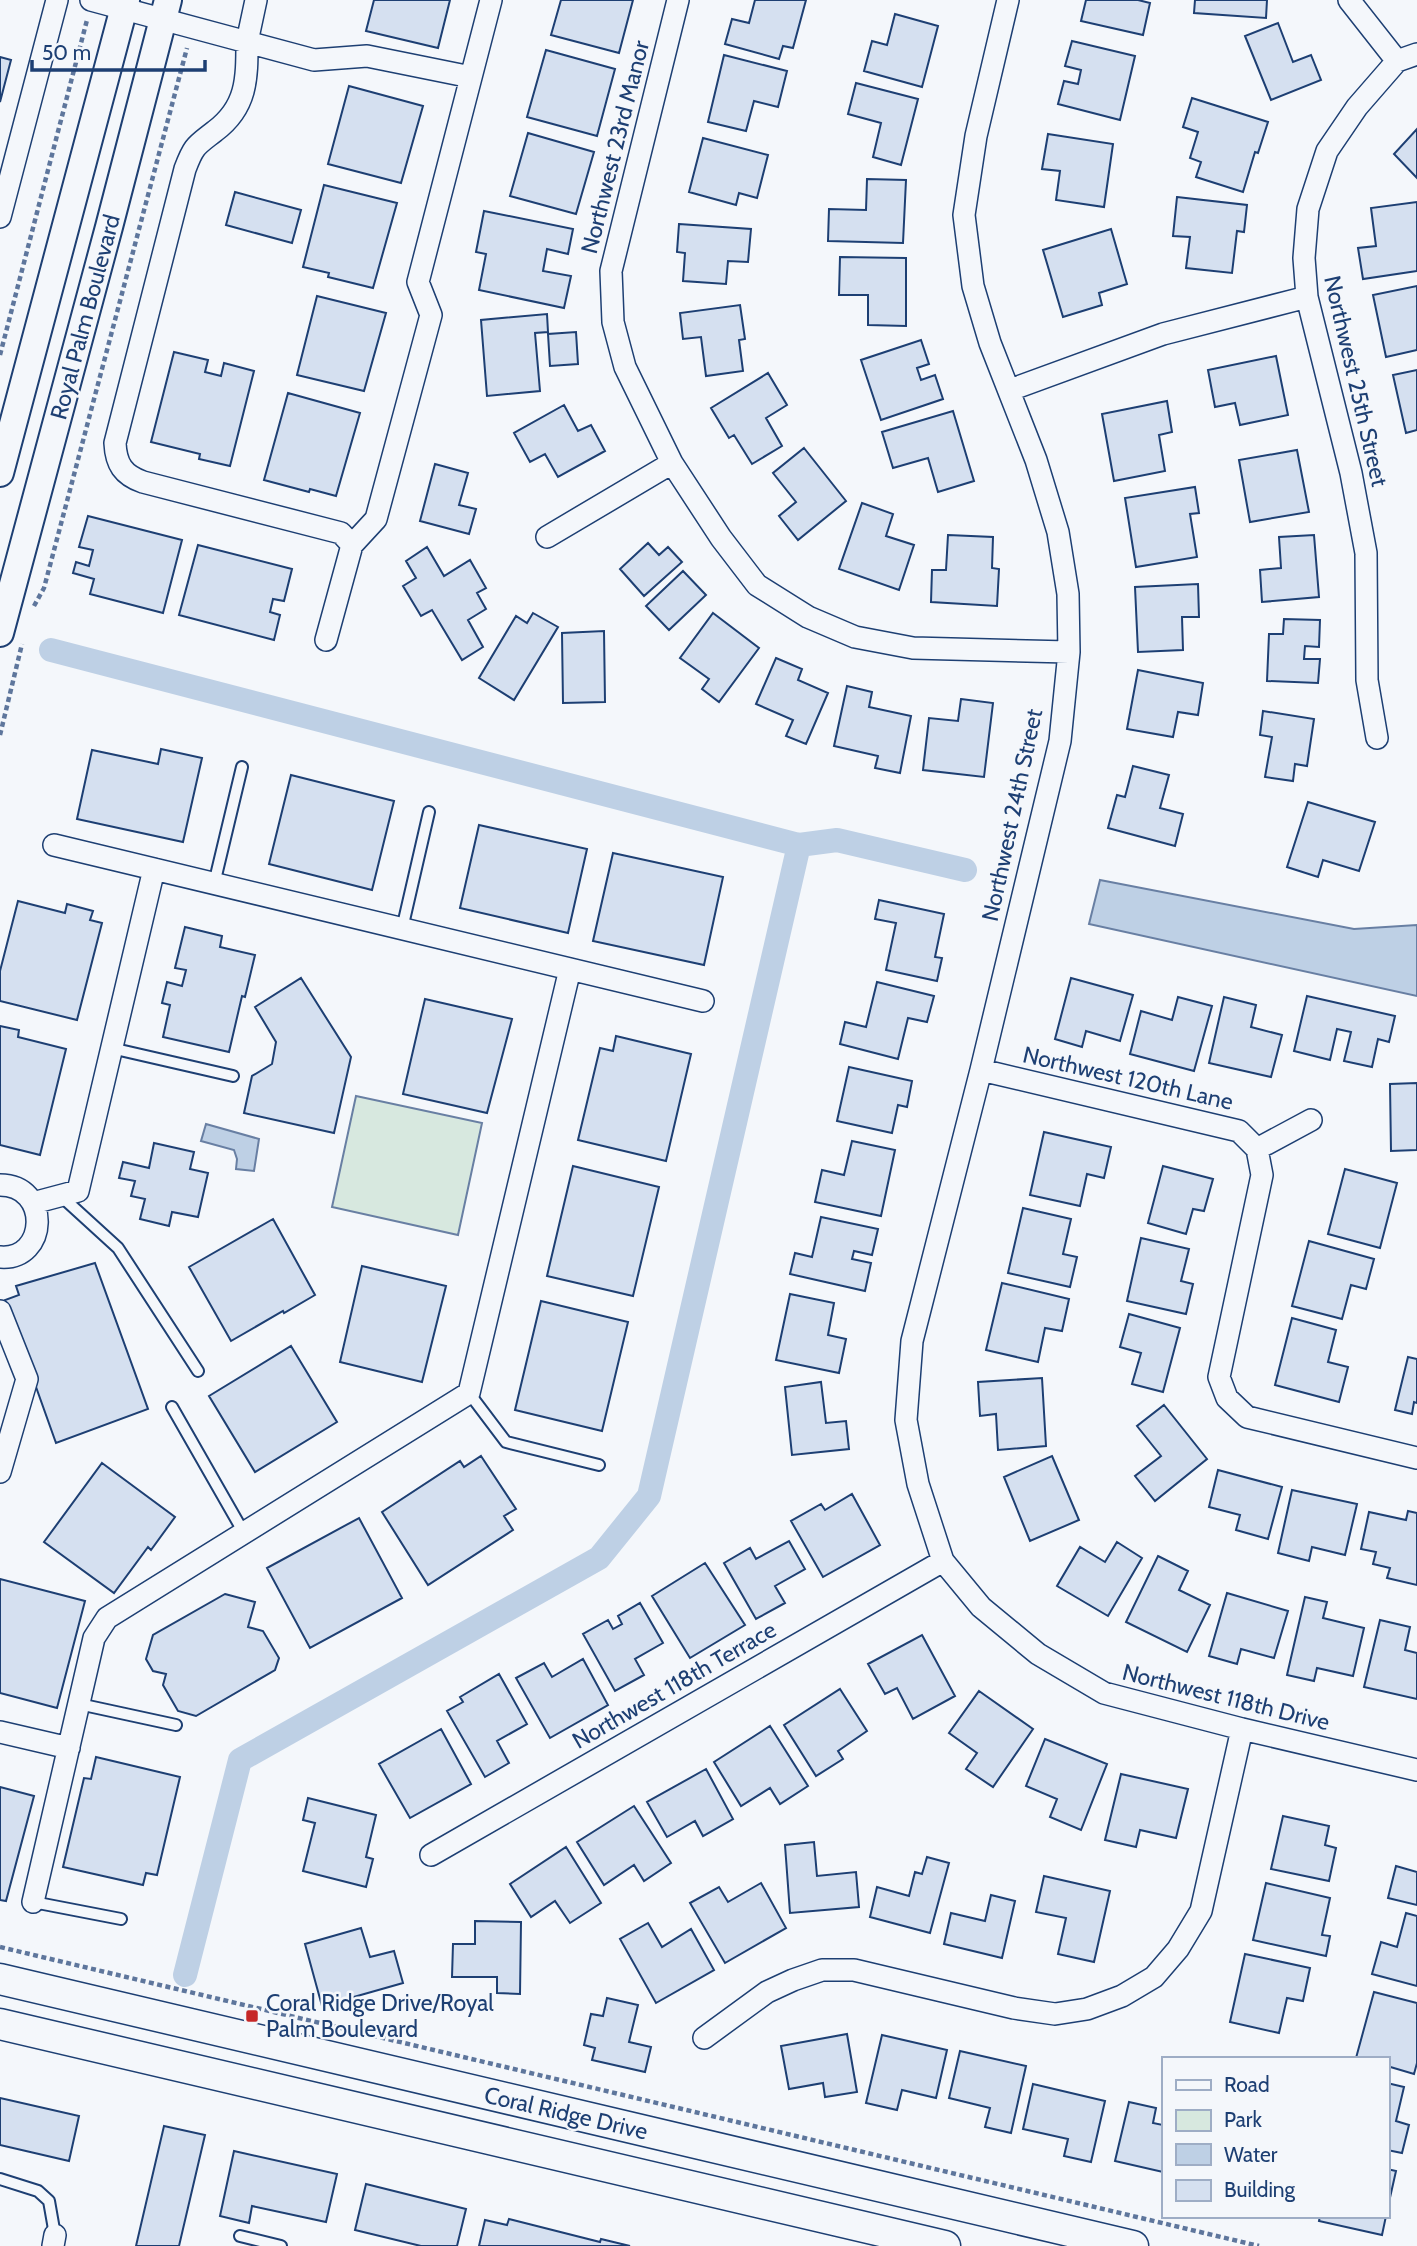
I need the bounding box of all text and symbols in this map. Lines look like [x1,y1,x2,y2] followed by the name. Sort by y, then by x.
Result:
[32,28,205,72] scale bar
[575,37,655,256] street label: Northwest 23rd Manor
[42,40,91,65] text: 50 m
[44,211,126,423] street label: Royal Palm Boulevard
[1318,273,1394,489] street label: Northwest 25th Street
[976,706,1048,924] street label: Northwest 24th Street
[1020,1040,1236,1116] street label: Northwest 120th Lane
[567,1615,781,1755] street label: Northwest 118th Terrace
[1120,1658,1333,1736] street label: Northwest 118th Drive
[266,1989,494,2043] place label: Coral Ridge Drive/Royal Palm Boulevard
[244,2008,260,2024] marker: Coral Ridge Drive/Royal Palm Boulevard
[1162,2057,1389,2218] legend
[1224,2072,1270,2097] text: Road
[482,2081,651,2145] street label: Coral Ridge Drive
[1224,2107,1262,2132] text: Park
[1224,2142,1278,2167] text: Water
[1224,2177,1296,2202] text: Building

